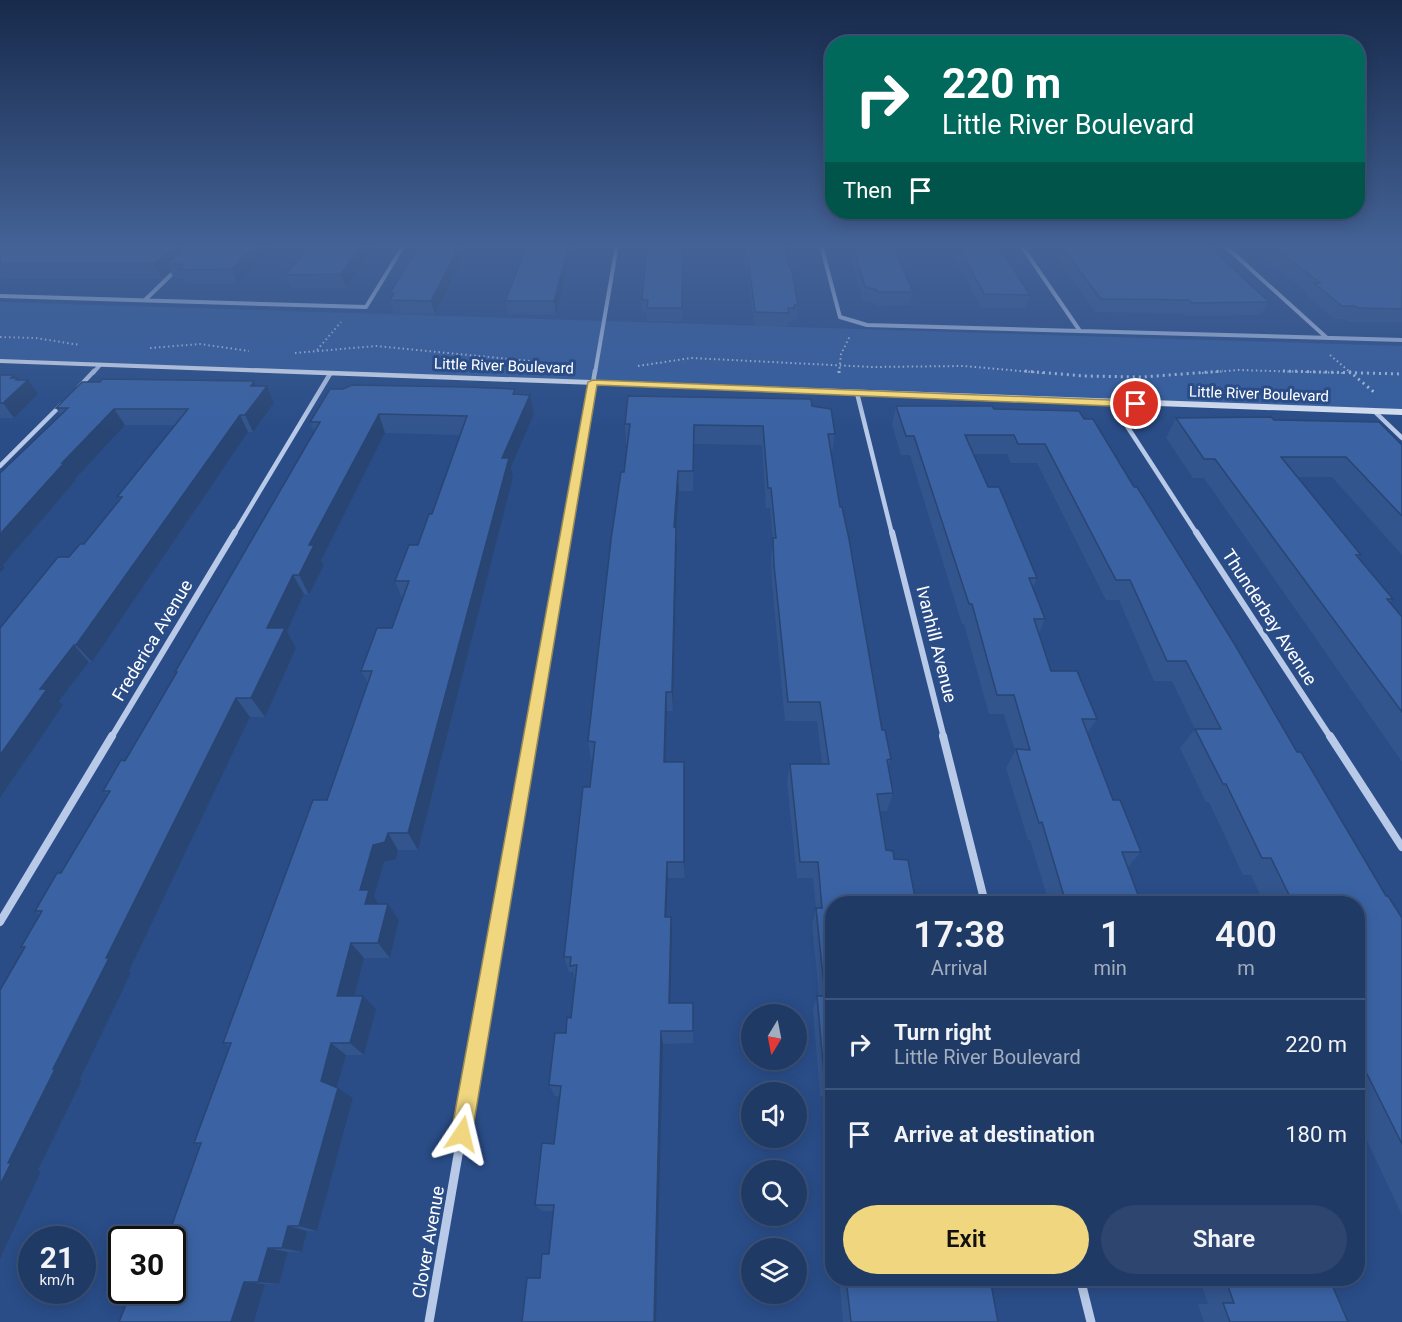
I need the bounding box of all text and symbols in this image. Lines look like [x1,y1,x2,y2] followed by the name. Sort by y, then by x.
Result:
[942,59,1061,108] text: 220 m
[843,60,921,138] icon: right
[942,109,1194,141] text: Little River Boulevard
[904,174,937,207] icon: arrive
[843,178,892,203] text: Then
[434,355,574,377] street label: Little River Boulevard
[1110,378,1161,429] pin
[1189,383,1329,405] street label: Little River Boulevard
[1119,387,1152,420] icon: arrive
[1218,545,1322,689] street label: Thunderbay Avenue
[107,575,197,705] street label: Frederica Avenue
[912,583,962,705] street label: Ivanhill Avenue
[913,914,1005,956] text: 17:38
[1100,914,1120,956] text: 1
[1215,914,1277,956] text: 400
[931,956,988,980] text: Arrival
[1093,956,1127,980] text: min
[1237,956,1255,980] text: m
[741,1004,807,1070] north arrow
[741,1004,807,1304] map controls
[894,1020,991,1045] text: Turn right
[843,1028,876,1061] icon: right
[1285,1032,1347,1057] text: 220 m
[894,1045,1081,1069] text: Little River Boulevard
[741,1082,807,1148] button: sound
[430,1102,494,1166] position arrow
[843,1118,876,1151] icon: arrive
[894,1122,1095,1147] text: Arrive at destination
[1285,1122,1347,1147] text: 180 m
[741,1160,807,1226] button: search
[408,1184,448,1300] street label: Clover Avenue
[843,1205,1089,1274] button: Exit
[1101,1205,1347,1274] button: Share
[108,1226,186,1304] speed limit sign: 30
[741,1238,807,1304] button: layers
[40,1240,74,1275] text: 21
[39,1271,75,1289] text: km/h

